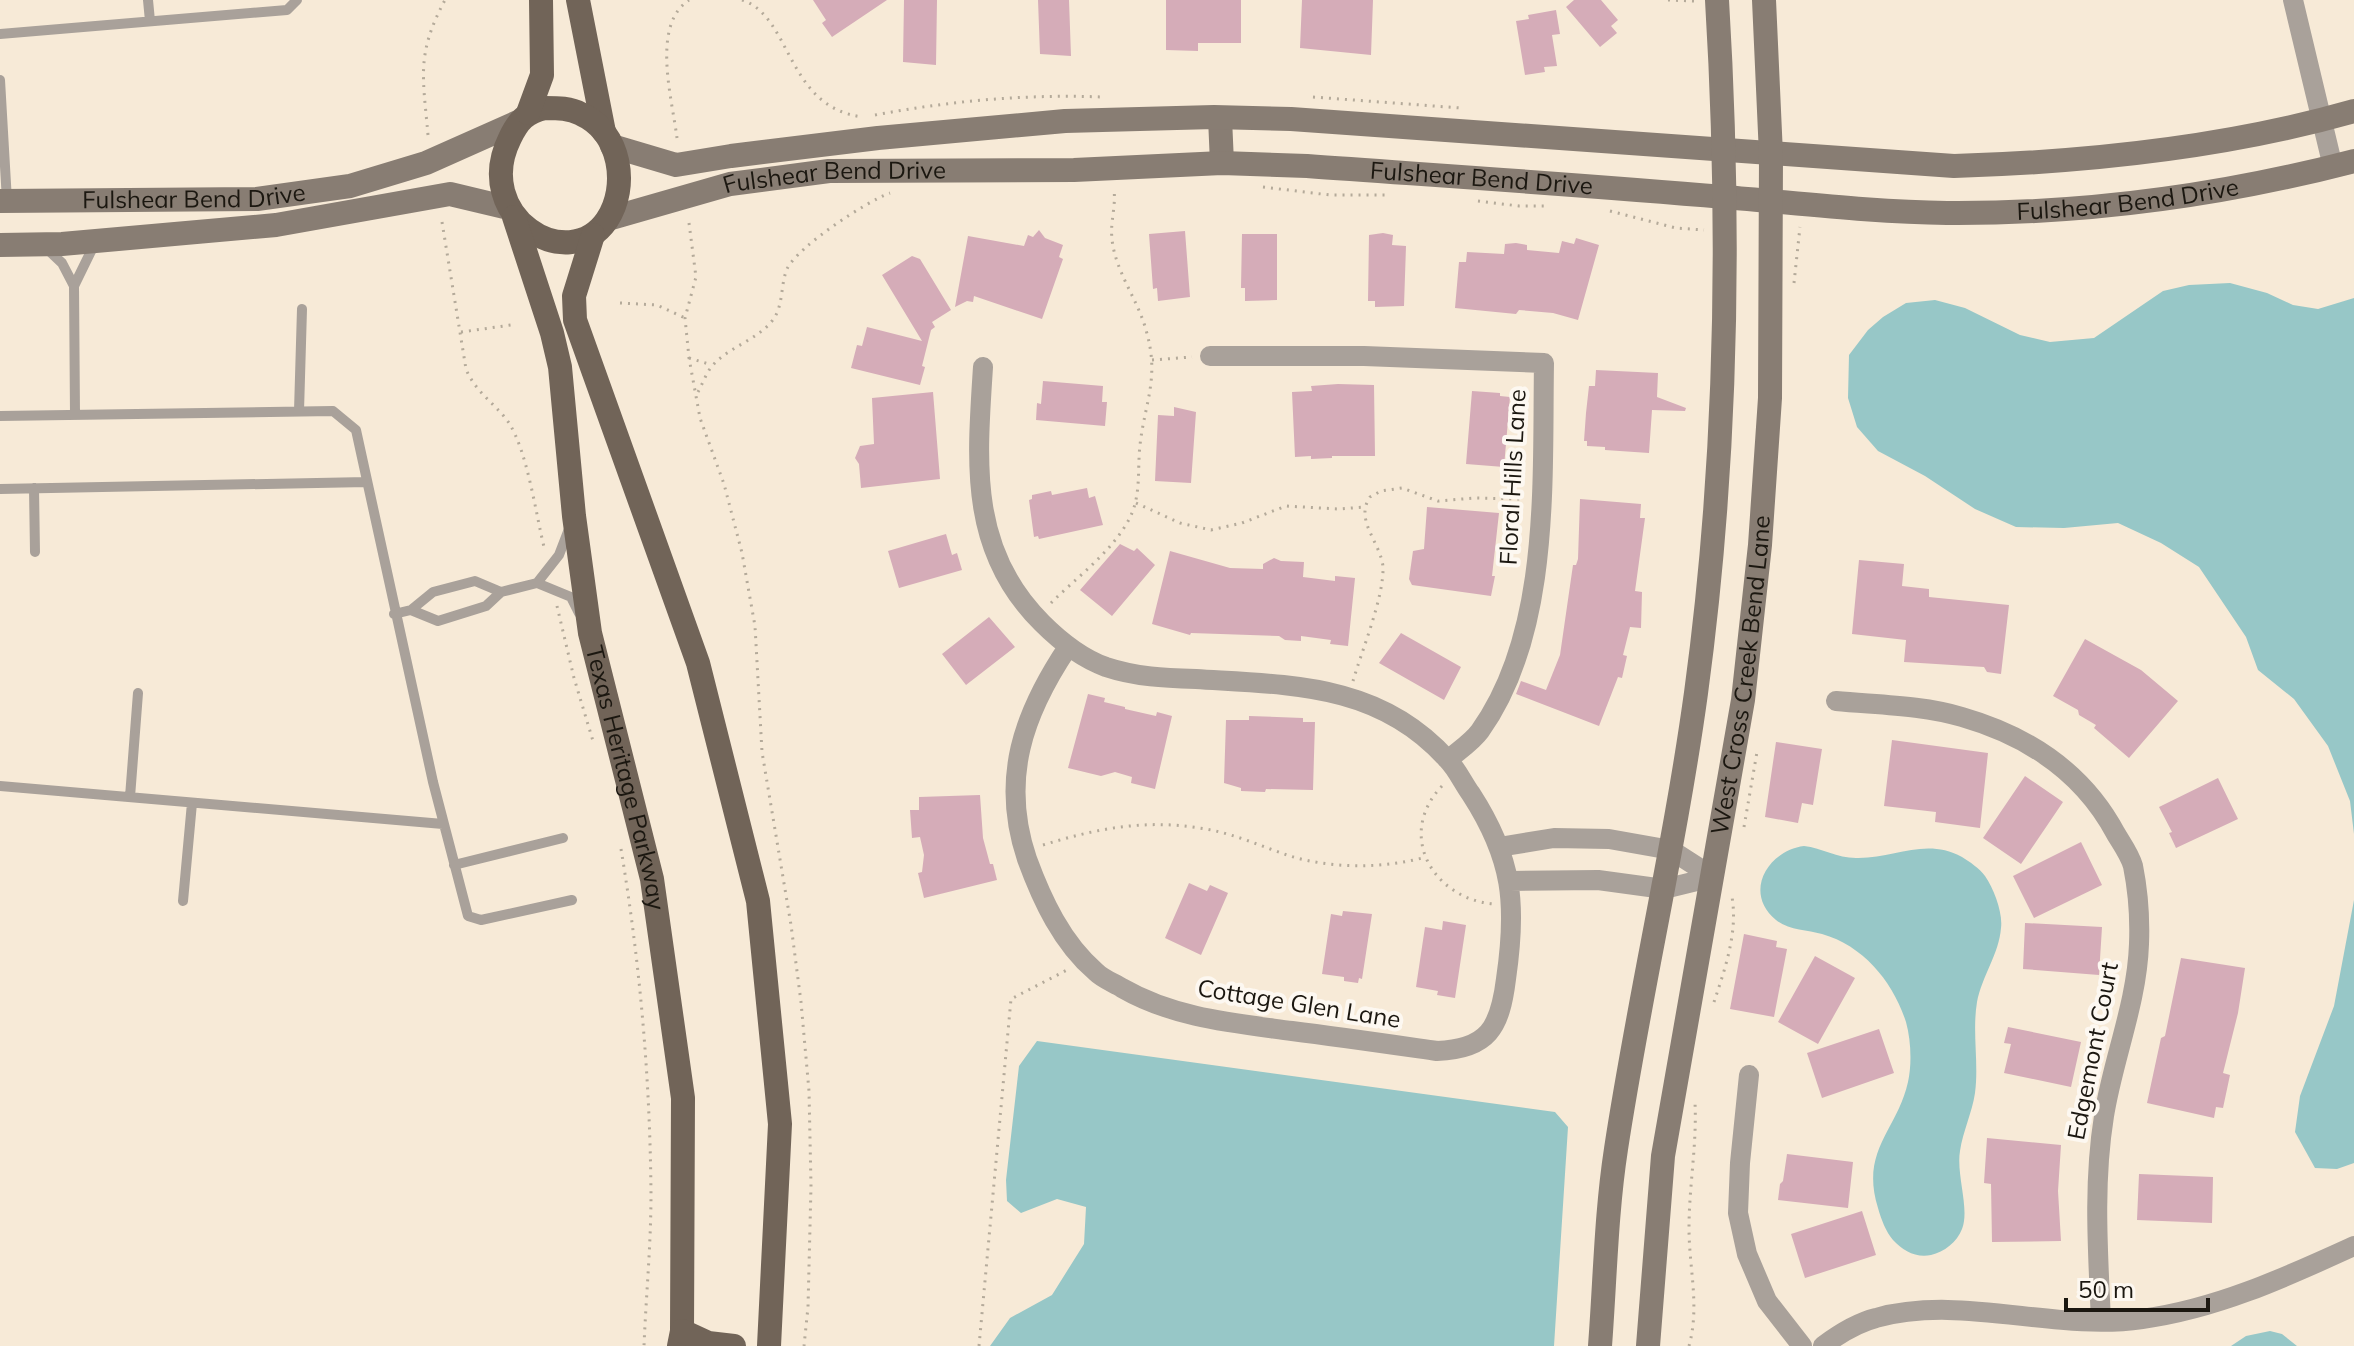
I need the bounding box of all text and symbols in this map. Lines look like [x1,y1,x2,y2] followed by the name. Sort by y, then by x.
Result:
[719,155,946,199] street label: Fulshear Bend Drive
[1369,155,1594,200] street label: Fulshear Bend Drive
[2016,171,2241,226] street label: Fulshear Bend Drive
[82,176,307,214] street label: Fulshear Bend Drive
[1492,388,1532,566] street label: Floral Hills Lane
[1704,514,1776,837] street label: West Cross Creek Bend Lane
[580,642,672,912] street label: Texas Heritage Parkway
[2060,959,2124,1142] street label: Edgemont Court
[1196,972,1403,1034] street label: Cottage Glen Lane
[2066,1262,2208,1312] scale bar
[2078,1274,2134,1304] text: 50 m

